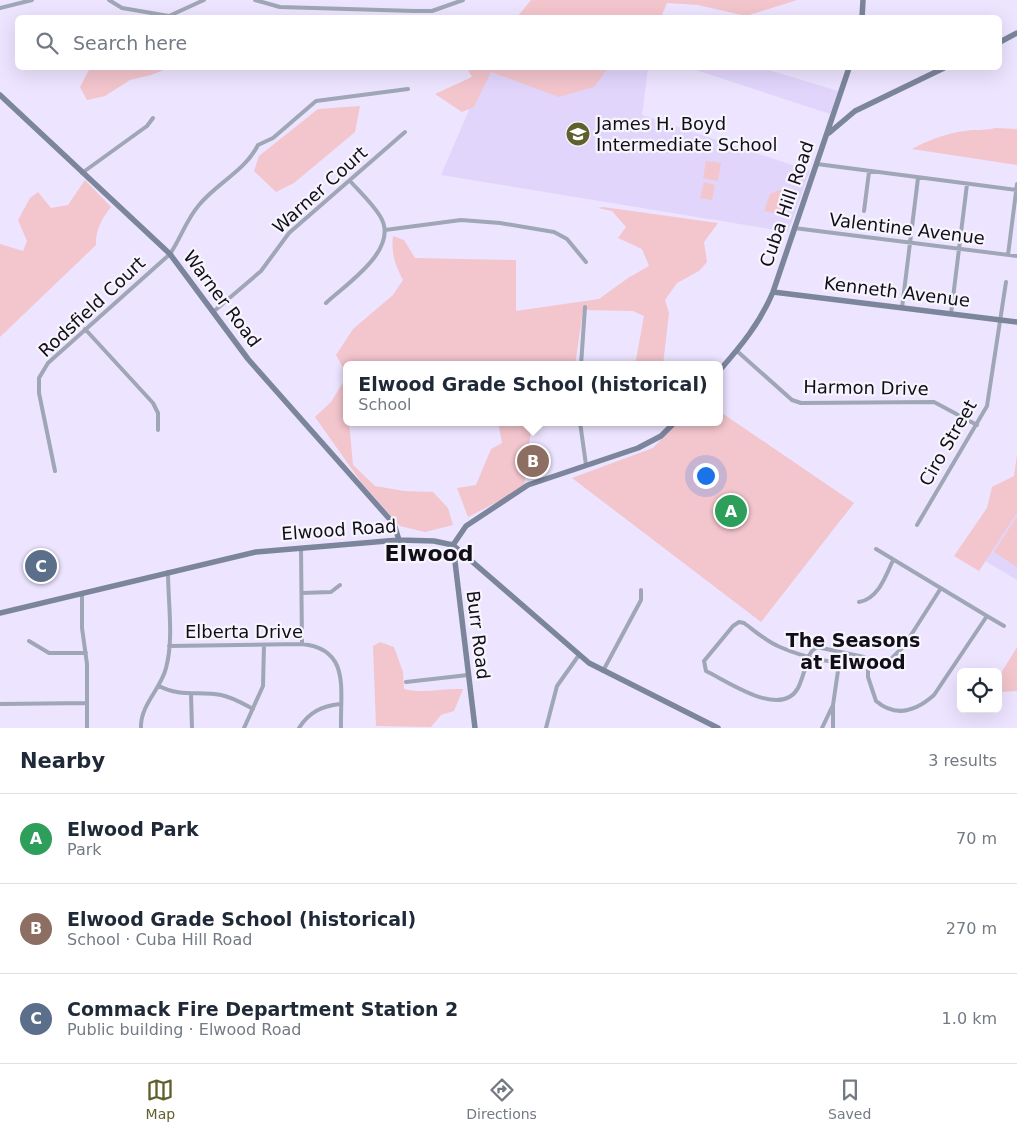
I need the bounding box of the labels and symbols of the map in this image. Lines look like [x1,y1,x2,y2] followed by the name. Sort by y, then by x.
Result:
[595,113,778,155] place label: James H. Boyd Intermediate School
[565,121,591,147] school or university icon: James H. Boyd Intermediate School
[755,138,818,269] street label: Cuba Hill Road
[268,142,371,238] street label: Warner Court
[828,209,986,248] street label: Valentine Avenue
[179,246,266,351] street label: Warner Road
[34,252,149,361] street label: Rodsfield Court
[823,272,971,311] street label: Kenneth Avenue
[803,376,929,399] street label: Harmon Drive
[914,396,981,490] street label: Ciro Street
[517,442,549,480] pin: B
[693,463,719,489] your location
[715,492,747,530] pin: A
[281,515,397,544] street label: Elwood Road
[385,541,473,566] district label: Elwood
[25,547,57,585] pin: C
[463,589,494,680] street label: Burr Road
[185,621,303,642] street label: Elberta Drive
[786,629,920,673] district label: The Seasons at Elwood

